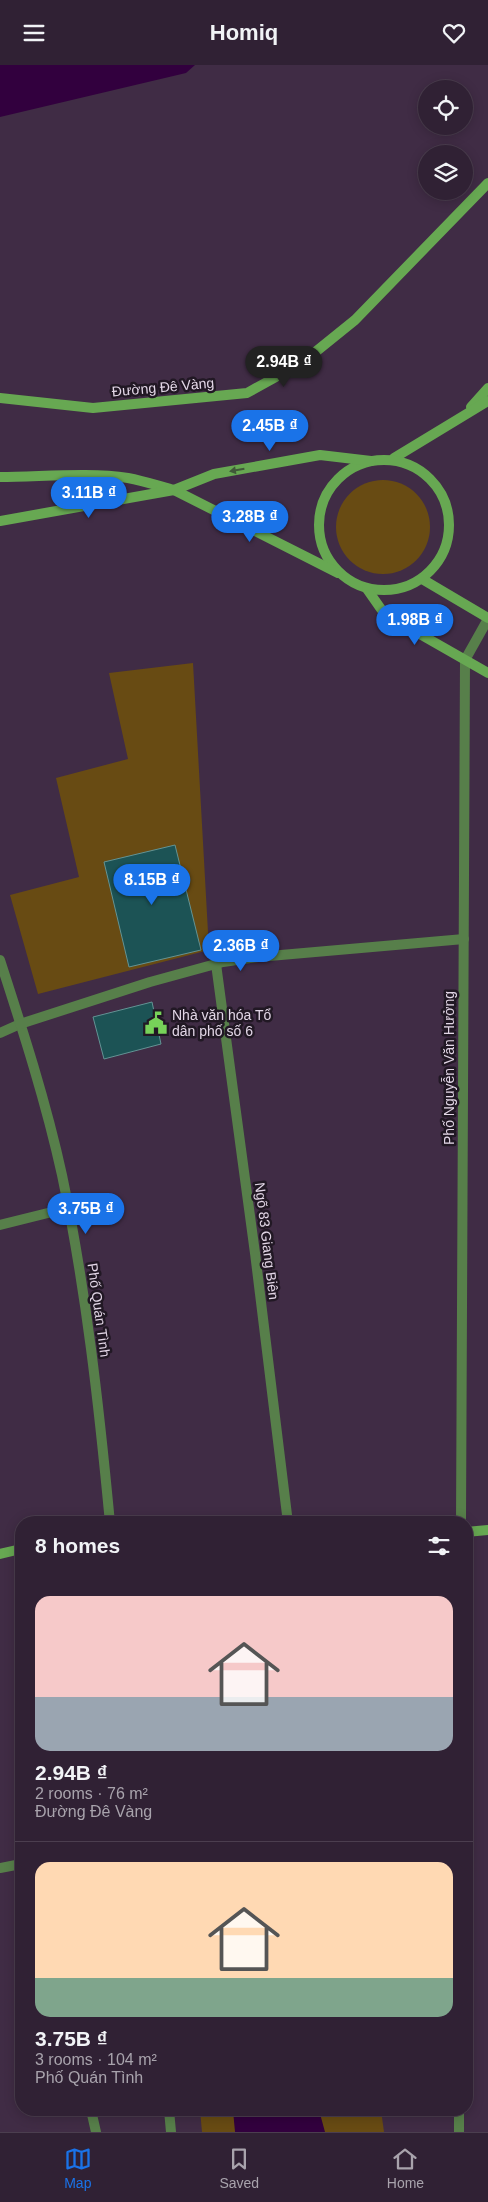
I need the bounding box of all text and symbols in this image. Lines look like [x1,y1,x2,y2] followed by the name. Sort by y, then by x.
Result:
[20,19,48,47] icon: menu
[440,19,468,47] icon: heart
[210,20,278,45] text: Homiq
[418,80,473,200] map controls
[418,80,473,135] button: locate
[418,145,473,200] button: layers
[238,345,330,388] pin: 2.94B ₫
[256,353,312,370] text: 2.94B ₫
[111,375,215,399] street label: Đường Đê Vàng
[224,409,316,452] pin: 2.45B ₫
[242,417,298,434] text: 2.45B ₫
[229,466,245,474] one-way arrow
[43,477,135,519] pin: 3.11B ₫
[62,484,116,501] text: 3.11B ₫
[204,501,296,543] pin: 3.28B ₫
[222,508,278,525] text: 3.28B ₫
[369,603,461,646] pin: 1.98B ₫
[387,611,443,628] text: 1.98B ₫
[106,863,198,906] pin: 8.15B ₫
[124,871,180,888] text: 8.15B ₫
[195,929,287,972] pin: 2.36B ₫
[213,937,269,954] text: 2.36B ₫
[441,991,457,1145] street label: Phố Nguyễn Văn Hưởng
[172,1007,272,1039] place label: Nhà văn hóa Tổ dân phố số 6
[143,1010,169,1036] public building icon: Nhà văn hóa Tổ dân phố số 6
[252,1181,282,1301] street label: Ngõ 83 Giang Biên
[40,1193,132,1235] pin: 3.75B ₫
[58,1200,114,1217] text: 3.75B ₫
[84,1262,114,1358] street label: Phố Quán Tình
[425,1532,453,1560] icon: filters
[35,1534,120,1557] text: 8 homes
[199,1629,289,1719] icon: home
[35,1761,108,1784] text: 2.94B ₫
[35,1785,148,1802] text: 2 rooms · 76 m²
[35,1803,152,1820] text: Đường Đê Vàng
[199,1894,289,1984] icon: home
[35,2027,108,2050] text: 3.75B ₫
[35,2051,157,2068] text: 3 rooms · 104 m²
[35,2069,143,2086] text: Phố Quán Tình
[64,2145,92,2191] tab: Map
[219,2145,259,2191] tab: Saved
[387,2145,424,2191] tab: Home

